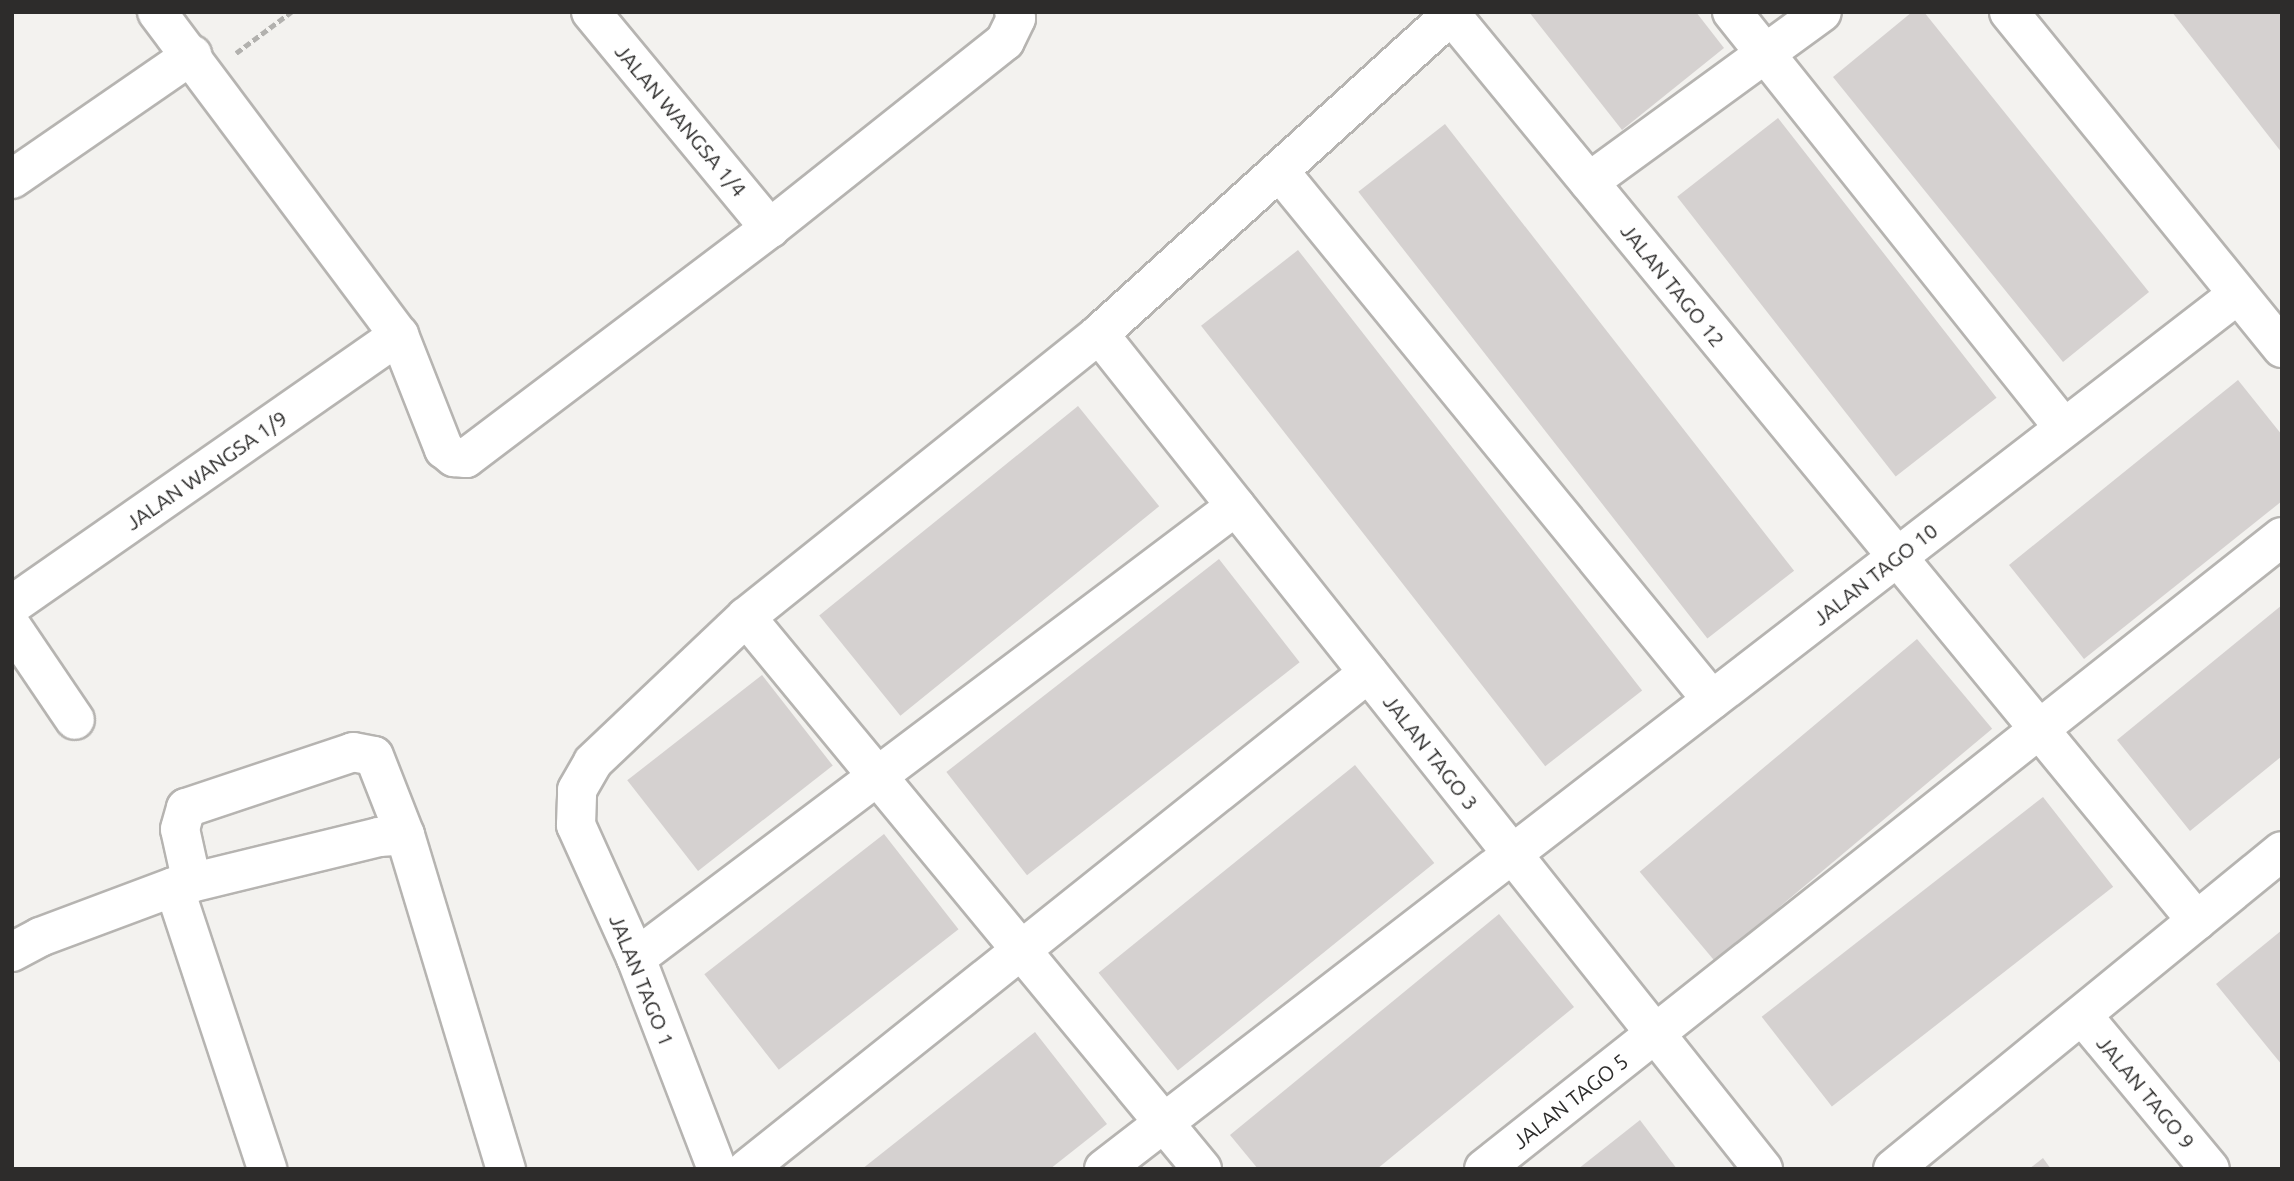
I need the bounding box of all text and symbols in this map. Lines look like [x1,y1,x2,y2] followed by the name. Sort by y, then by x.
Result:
[610,39,752,201] street label: JALAN WANGSA 1/4
[1616,218,1730,352] street label: JALAN TAGO 12
[120,405,292,535] street label: JALAN WANGSA 1/9
[1808,517,1942,631] street label: JALAN TAGO 10
[1378,689,1484,815] street label: JALAN TAGO 3
[604,911,680,1049] street label: JALAN TAGO 1
[2092,1030,2200,1154] street label: JALAN TAGO 9
[1507,1048,1633,1154] street label: JALAN TAGO 5

